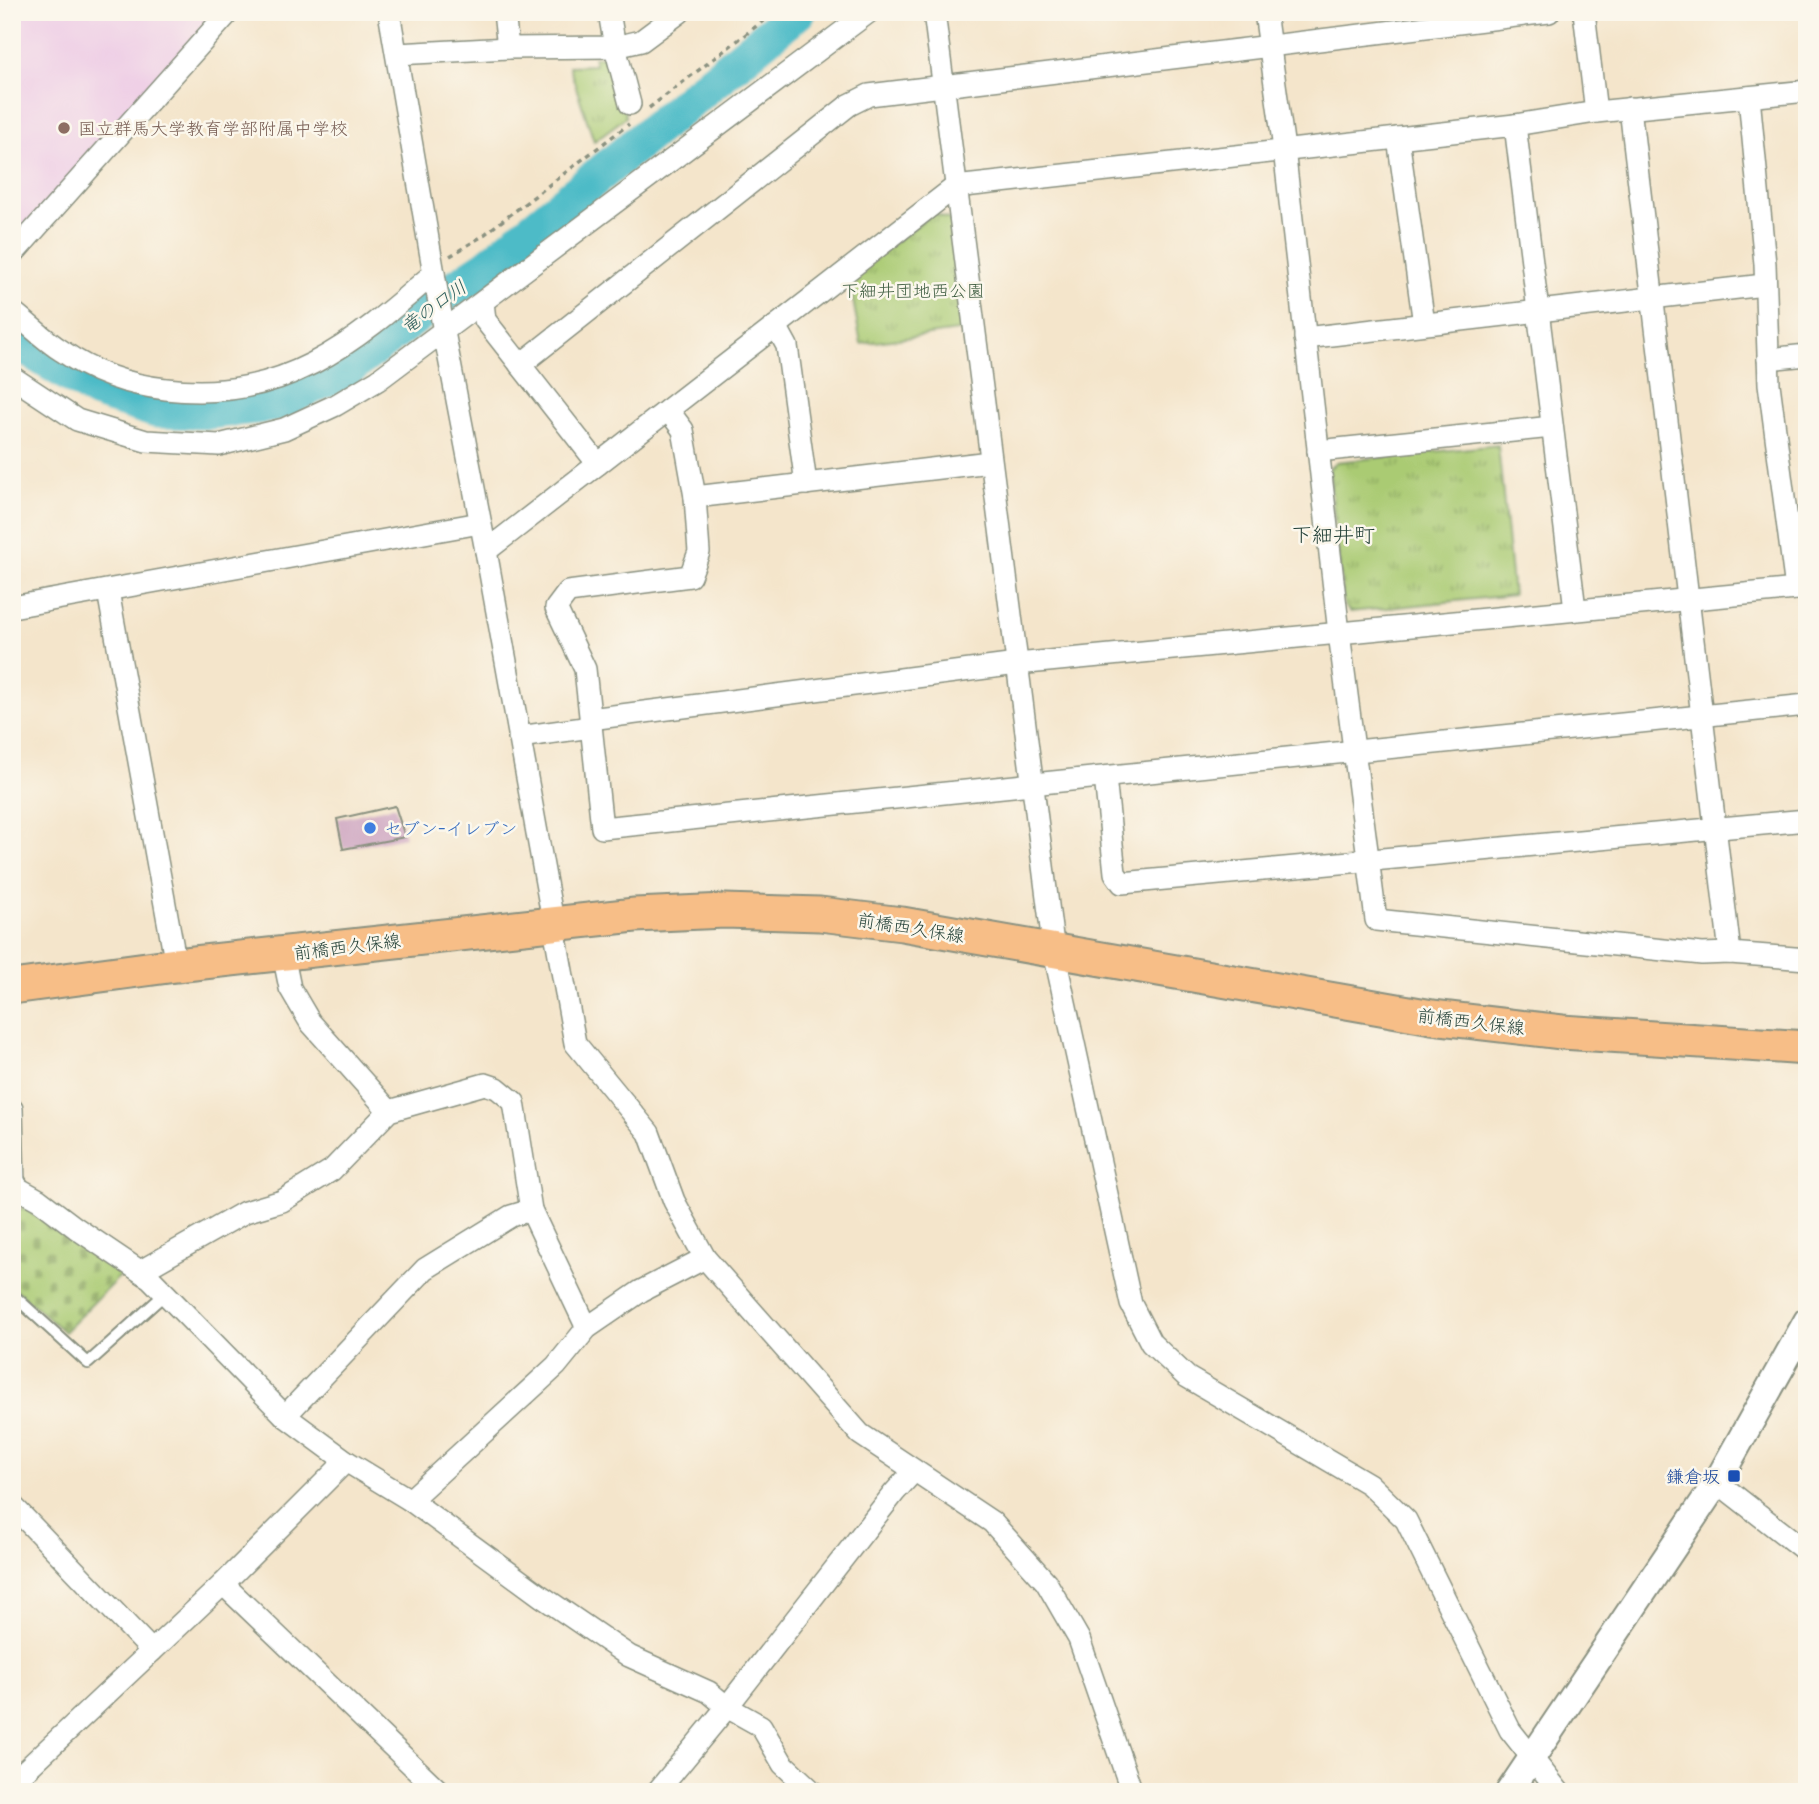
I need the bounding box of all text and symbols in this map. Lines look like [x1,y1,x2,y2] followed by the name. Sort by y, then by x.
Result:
[78,116,348,140] place label: 国立群馬大学教育学部附属中学校
[56,120,72,136] marker: 国立群馬大学教育学部附属中学校
[395,274,471,338] water label: 竜の口川
[841,278,985,302] park label: 下細井団地西公園
[1291,520,1375,547] district label: 下細井町
[384,816,518,840] place label: セブン-イレブン
[362,820,378,836] marker: セブン-イレブン
[856,907,966,947] street label: 前橋西久保線
[292,928,402,964] street label: 前橋西久保線
[1416,1003,1526,1039] street label: 前橋西久保線
[1666,1464,1720,1488] place label: 鎌倉坂
[1726,1468,1742,1484] marker: 鎌倉坂

